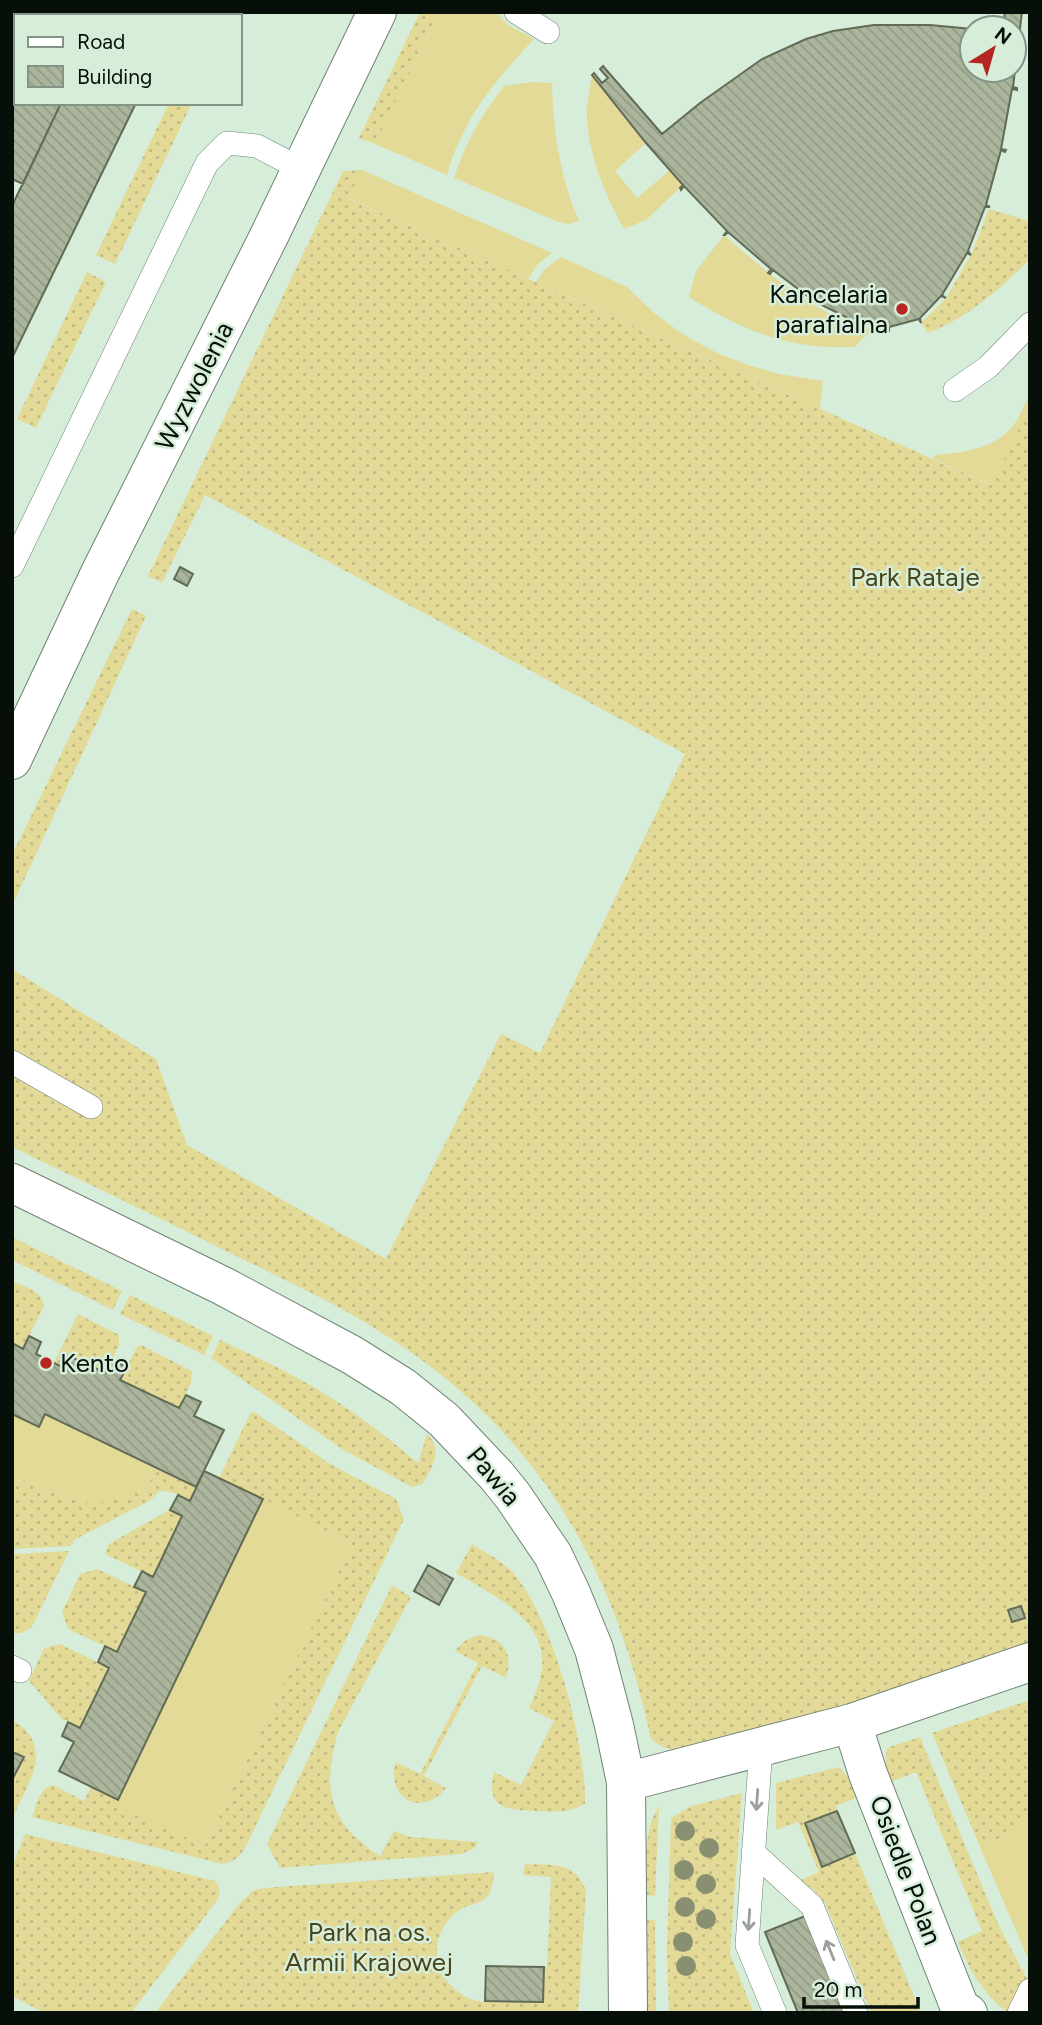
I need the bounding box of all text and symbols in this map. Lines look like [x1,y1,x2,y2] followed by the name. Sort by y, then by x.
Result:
[14,14,242,105] legend
[958,14,1028,84] north arrow
[990,22,1016,49] text: N
[77,29,125,54] text: Road
[77,64,152,89] text: Building
[769,278,888,340] place label: Kancelaria parafialna
[894,301,910,317] marker: Kancelaria parafialna
[148,316,240,456] street label: Wyzwolenia
[850,561,980,593] park label: Park Rataje
[60,1347,129,1379] place label: Kento
[38,1355,54,1371] marker: Kento
[460,1440,528,1512] street label: Pawia
[750,1788,763,1810] one-way arrow
[863,1791,949,1949] street label: Osiedle Polan
[742,1908,755,1931] one-way arrow
[285,1916,453,1978] park label: Park na os. Armii Krajowej
[823,1939,836,1961] one-way arrow
[804,1966,918,2010] scale bar
[814,1977,862,2002] text: 20 m

